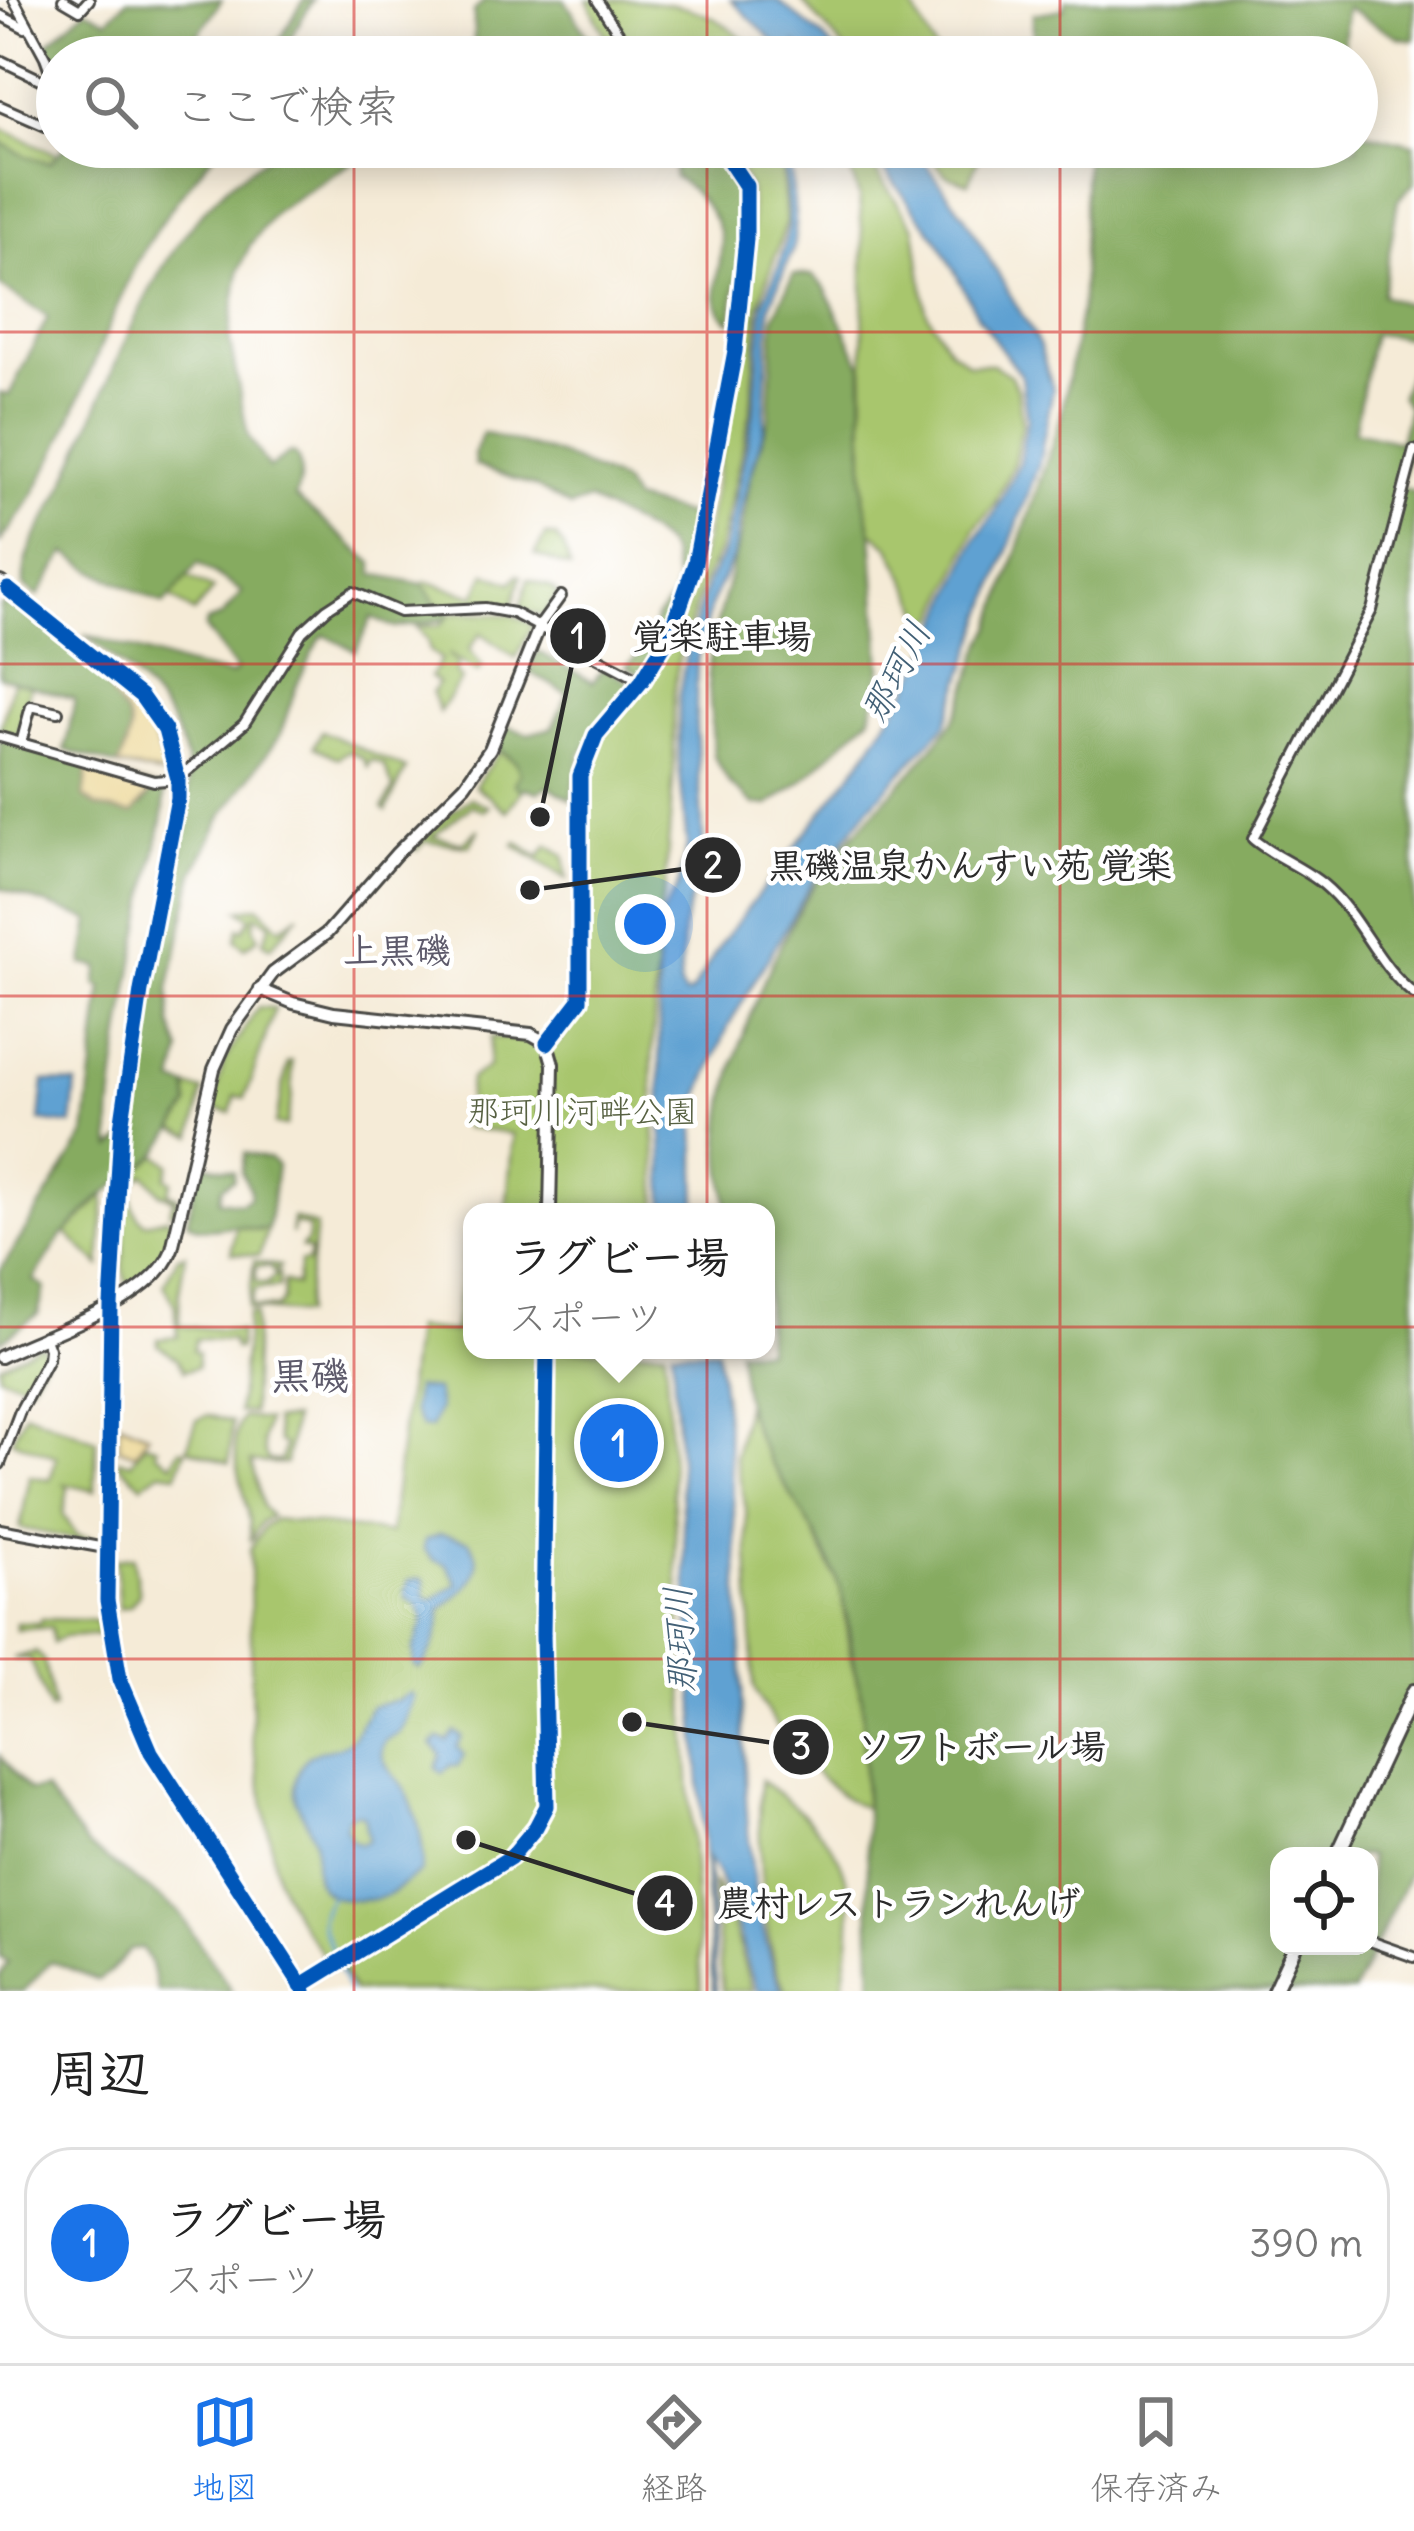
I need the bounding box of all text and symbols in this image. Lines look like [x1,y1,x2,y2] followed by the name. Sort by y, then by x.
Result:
[36,36,1378,168] search box
[78,69,144,135] icon: search
[174,78,399,134] text: ここで検索
[548,600,836,672] callout: 覚楽駐車場
[571,614,585,659] text: 1
[632,614,812,659] text: 覚楽駐車場
[851,614,941,730] water label: 那珂川
[683,829,1196,901] callout: 黒磯温泉かんすい苑 覚楽
[703,843,723,888] text: 2
[768,843,1172,888] text: 黒磯温泉かんすい苑 覚楽
[615,894,675,954] your location
[343,928,451,973] district label: 上黒磯
[467,1090,698,1132] park label: 那珂川河畔公園
[463,1203,775,1359] popup
[508,1229,730,1285] text: ラグビー場
[508,1293,664,1342] text: スポーツ
[271,1351,349,1400] district label: 黒磯
[580,1398,658,1488] pin: 1
[655,1585,705,1695] water label: 那珂川
[771,1711,1131,1783] callout: ソフトボール場
[791,1724,811,1769] text: 3
[856,1724,1106,1769] text: ソフトボール場
[1270,1847,1378,1955] map controls
[1270,1847,1378,1955] button: locate
[635,1867,1103,1939] callout: 農村レストランれんげ
[655,1881,675,1926] text: 4
[718,1881,1080,1926] text: 農村レストランれんげ
[48,2041,150,2105] text: 周辺
[165,2191,386,2247] text: ラグビー場
[82,2219,98,2268] text: 1
[1249,2219,1363,2268] text: 390 m
[165,2255,320,2304] text: スポーツ
[192,2389,258,2509] tab: 地図
[641,2389,707,2509] tab: 経路
[1090,2389,1222,2509] tab: 保存済み

